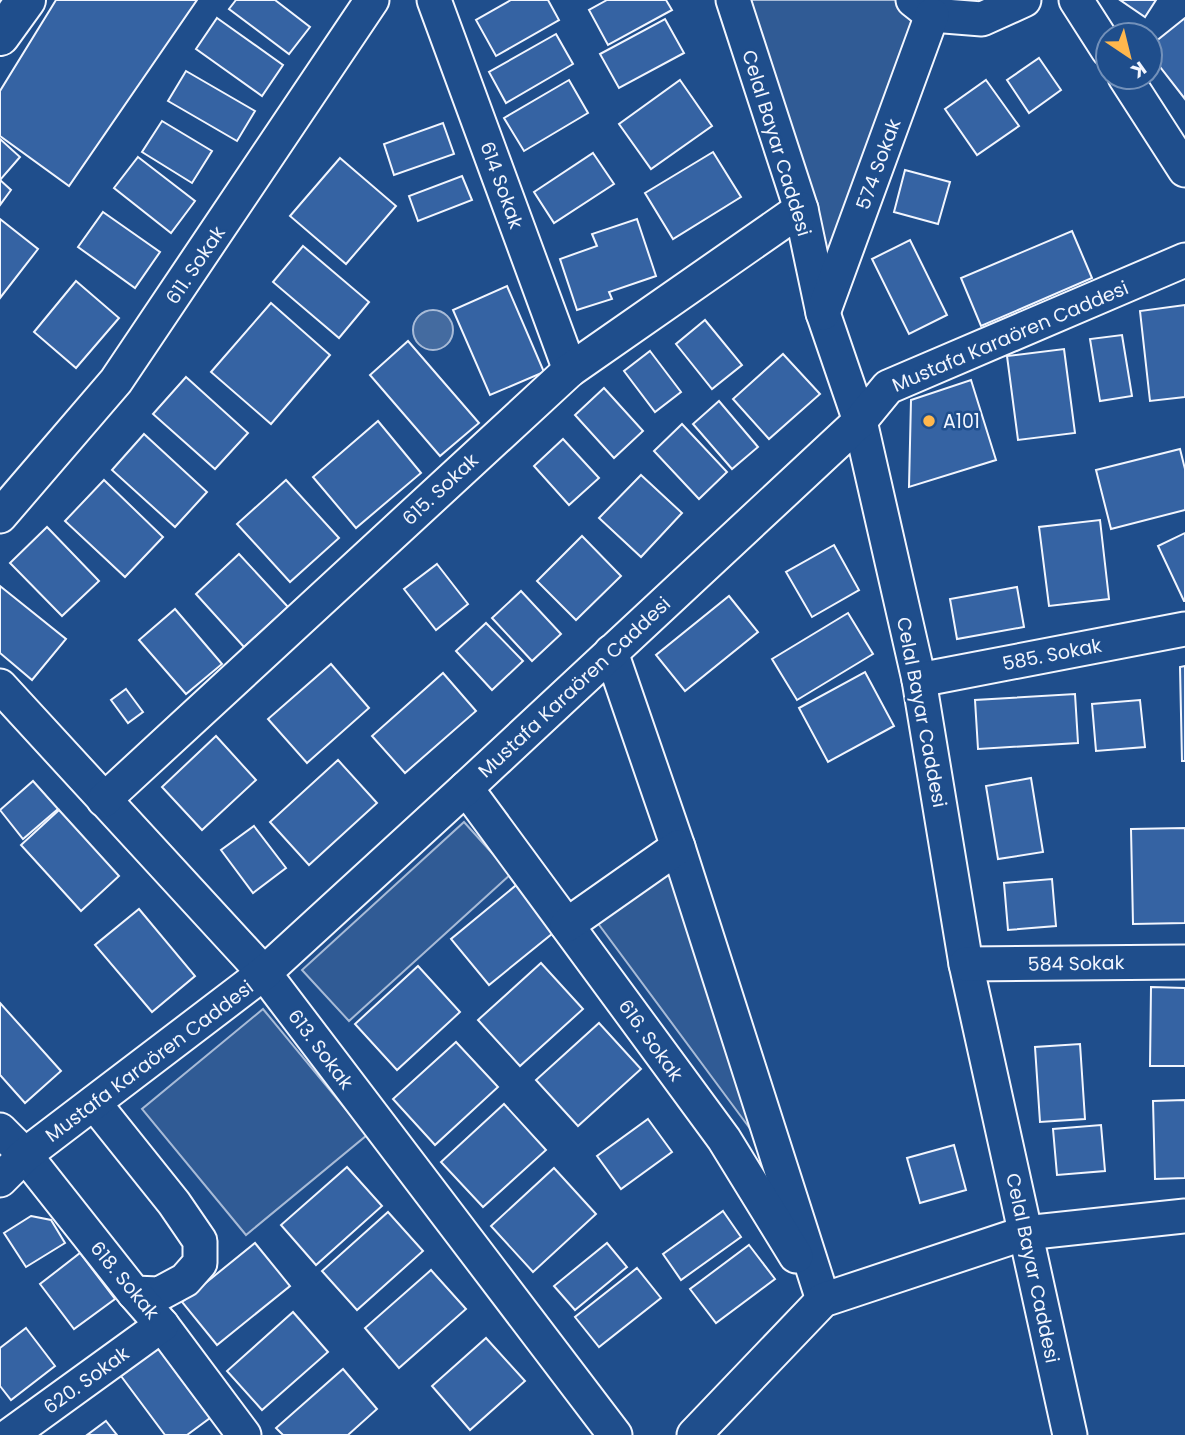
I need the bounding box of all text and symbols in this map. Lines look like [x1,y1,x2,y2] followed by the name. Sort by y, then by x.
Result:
[1094,21,1164,91] north arrow
[735,47,818,240] street label: Celal Bayar Caddesi
[1125,55,1152,84] text: K
[850,115,907,213] street label: 574 Sokak
[473,138,530,233] street label: 614 Sokak
[159,221,232,310] street label: 611. Sokak
[888,274,1133,399] street label: Mustafa Karaören Caddesi
[943,408,980,435] place label: A101
[921,413,937,429] marker: A101
[396,447,484,532] street label: 615. Sokak
[472,591,677,784] street label: Mustafa Karaören Caddesi
[890,615,953,810] street label: Celal Bayar Caddesi
[1000,632,1104,677] street label: 585. Sokak
[1027,949,1125,978] street label: 584 Sokak
[40,974,259,1149] street label: Mustafa Karaören Caddesi
[612,994,690,1087] street label: 616. Sokak
[281,1004,360,1095] street label: 613. Sokak
[999,1171,1066,1366] street label: Celal Bayar Caddesi
[84,1235,166,1326] street label: 618. Sokak
[38,1340,135,1421] street label: 620. Sokak

